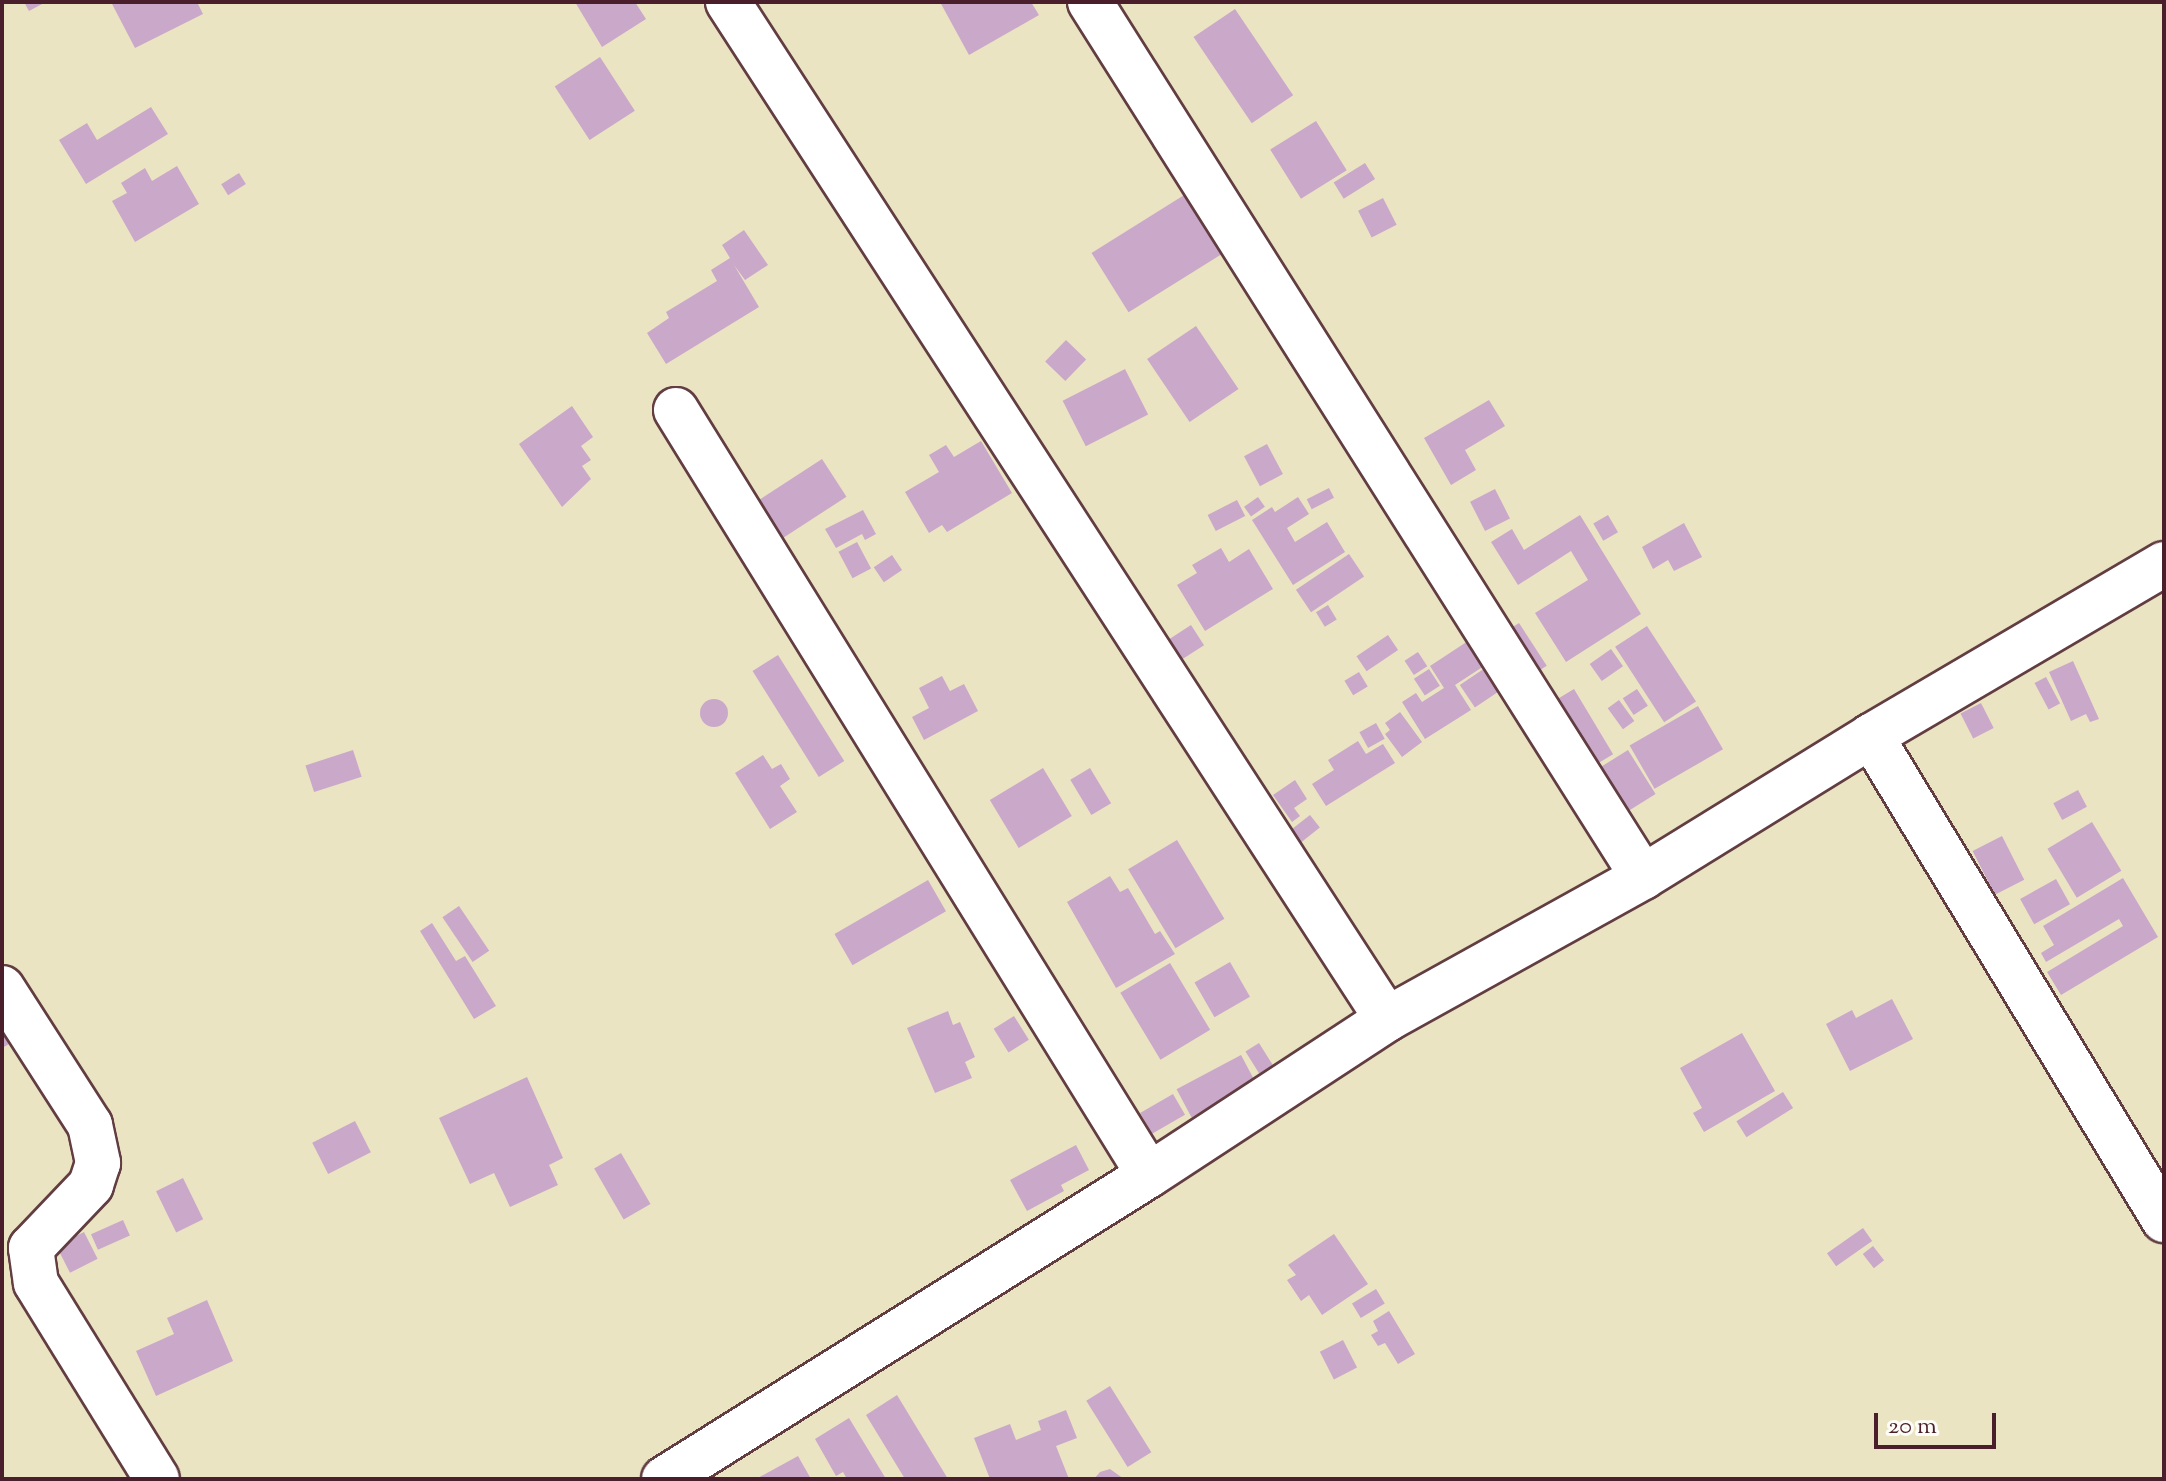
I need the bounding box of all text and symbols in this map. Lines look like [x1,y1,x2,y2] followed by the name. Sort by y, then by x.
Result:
[1878,1397,2000,1447] scale bar
[1888,1410,1937,1444] text: 20 m

